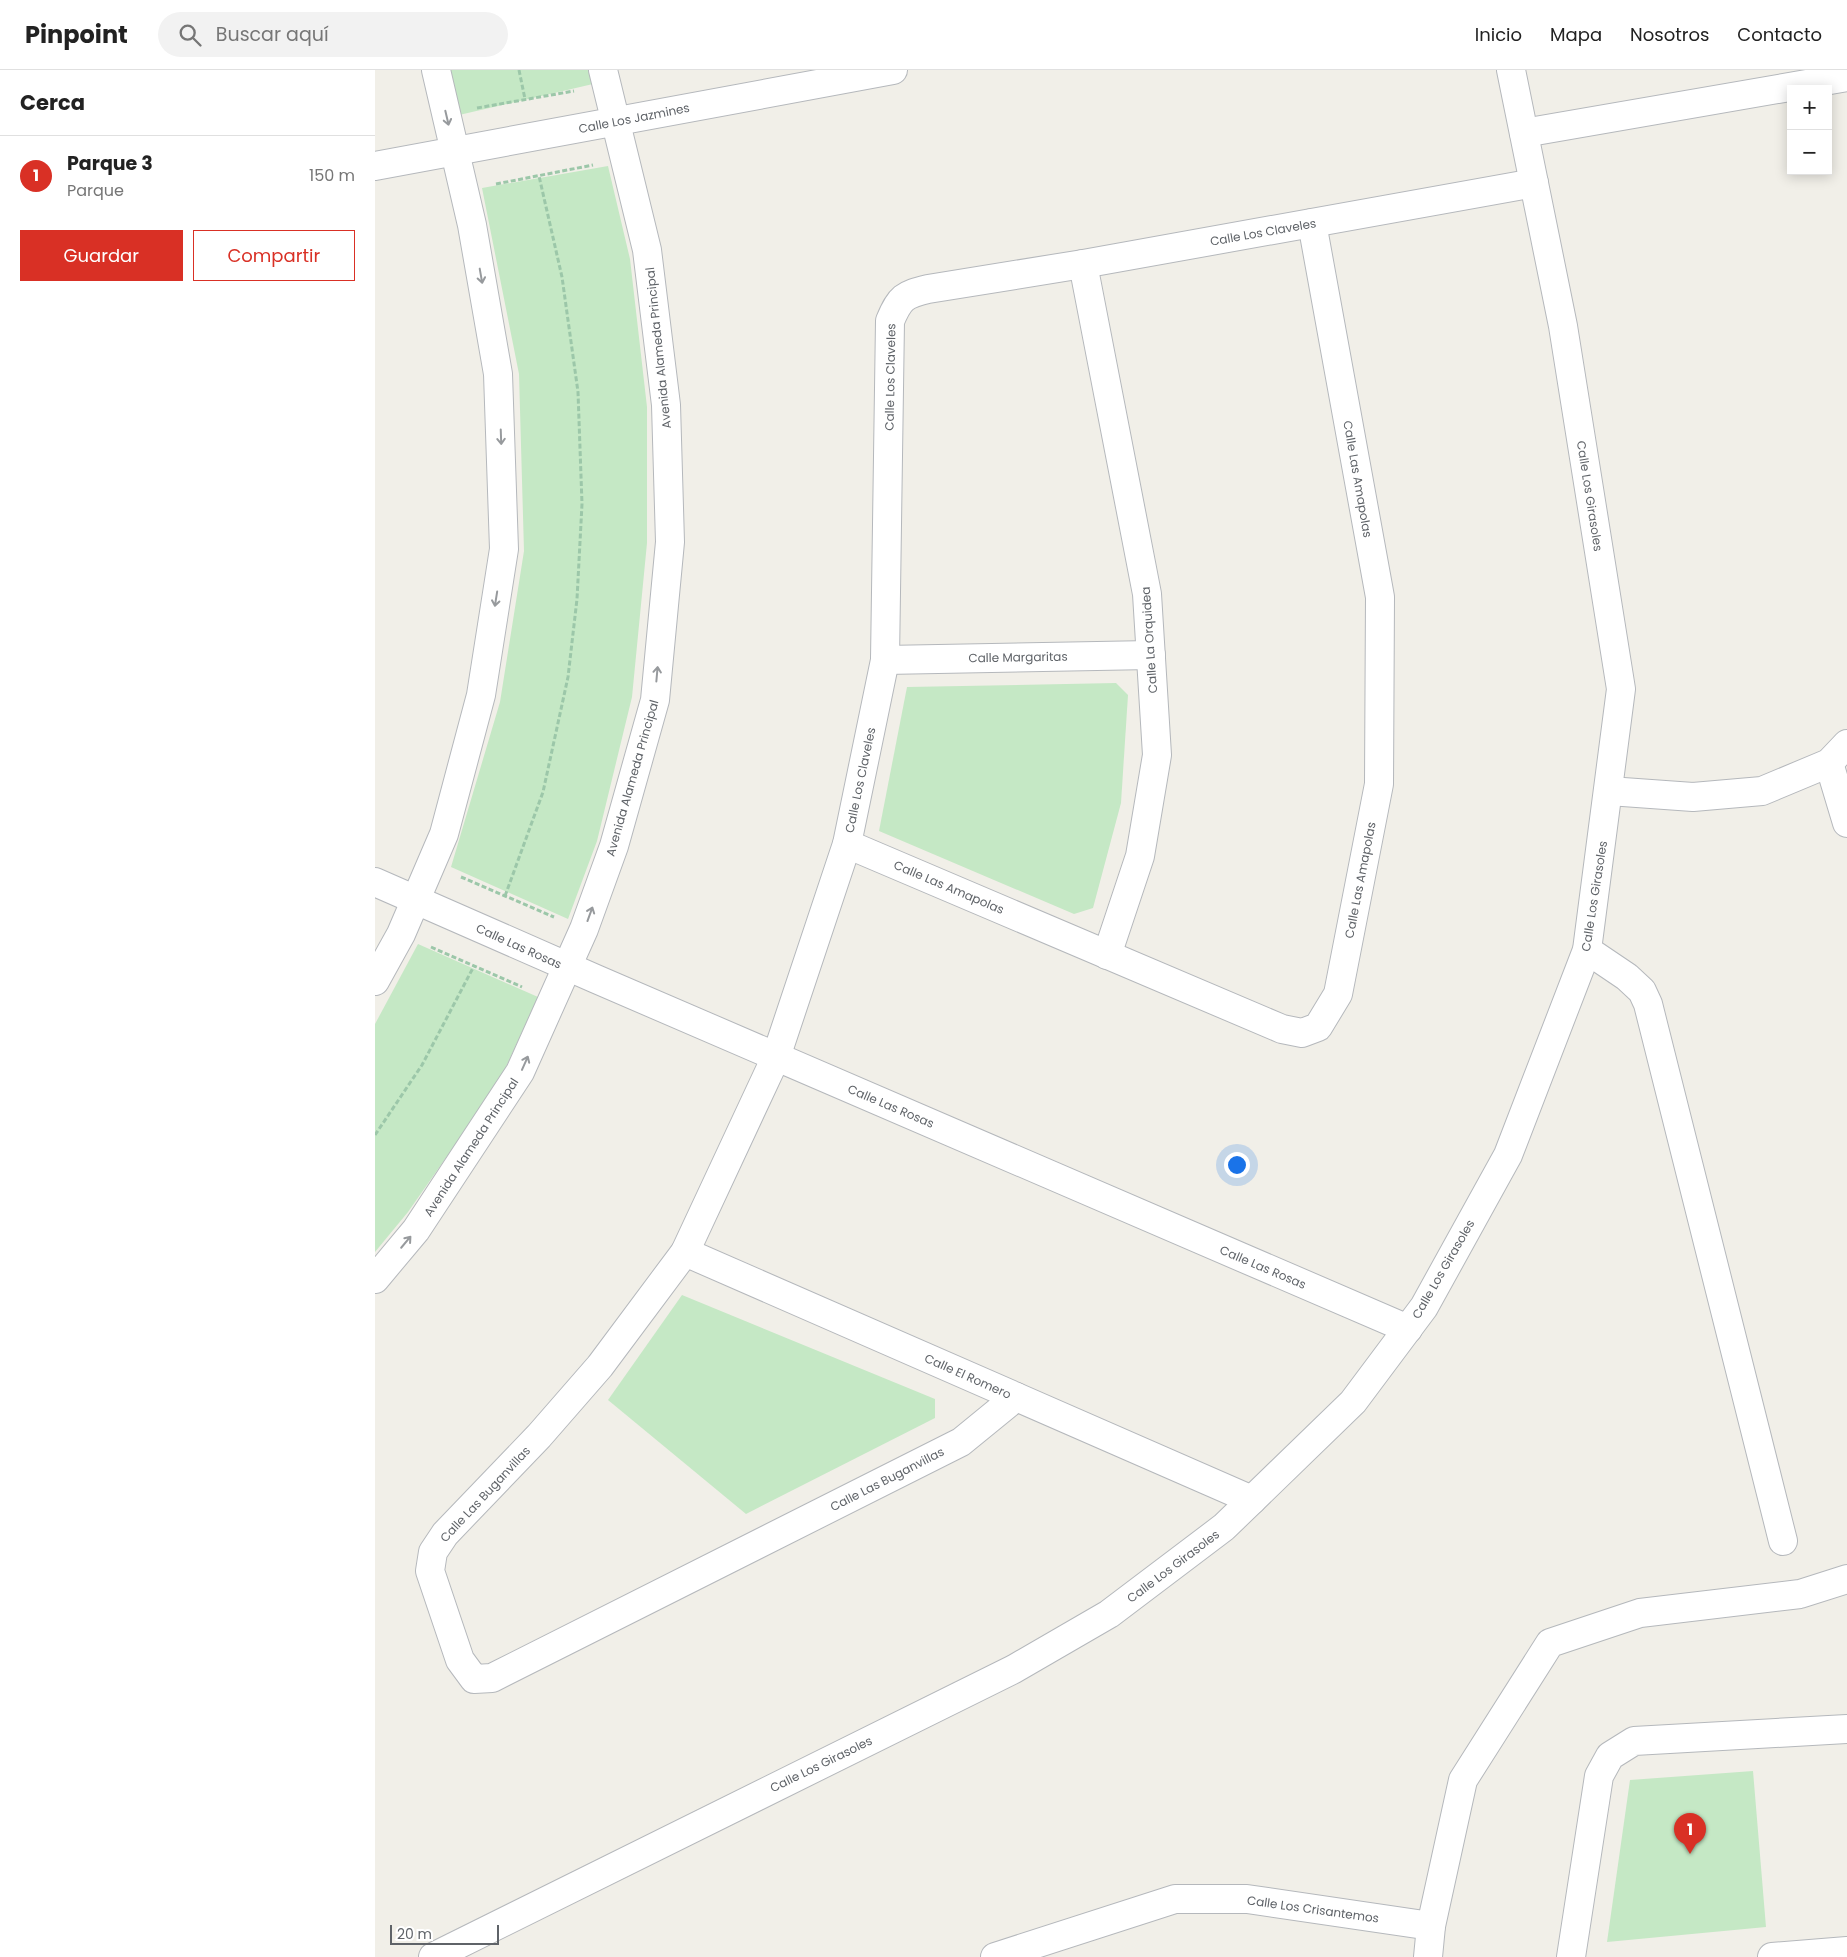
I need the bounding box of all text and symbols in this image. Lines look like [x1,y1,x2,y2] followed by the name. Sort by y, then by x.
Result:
[158,12,508,57] search box
[25,18,128,51] text: Pinpoint
[176,21,204,49] icon: search
[216,21,329,48] text: Buscar aquí
[1475,22,1522,47] text: Inicio
[1550,22,1602,47] text: Mapa
[1630,22,1709,47] text: Nosotros
[1737,22,1822,47] text: Contacto
[1787,85,1832,175] map controls
[1787,85,1832,130] button: +
[20,88,85,117] text: Cerca
[577,99,691,137] street label: Calle Los Jazmines
[443,109,452,125] one-way arrow
[1787,130,1832,175] button: −
[67,150,153,177] text: Parque 3
[33,164,39,187] text: 1
[309,164,355,187] text: 150 m
[67,179,124,202] text: Parque
[1209,214,1317,250] street label: Calle Los Claveles
[20,230,183,281] button: Guardar
[193,230,355,281] button: Compartir
[641,266,675,430] street label: Avenida Alameda Principal
[476,268,486,284] one-way arrow
[881,323,899,431] street label: Calle Los Claveles
[1339,419,1377,539] street label: Calle Las Amapolas
[496,429,505,445] one-way arrow
[1573,439,1607,553] street label: Calle Los Girasoles
[1137,586,1161,694] street label: Calle La Orquidea
[491,591,501,607] one-way arrow
[968,648,1068,666] street label: Calle Margaritas
[653,666,662,682] one-way arrow
[601,698,663,858] street label: Avenida Alameda Principal
[841,726,879,834] street label: Calle Los Claveles
[1340,820,1380,940] street label: Calle Las Amapolas
[1577,839,1611,953] street label: Calle Los Girasoles
[891,856,1007,918] street label: Calle Las Amapolas
[586,907,595,922] one-way arrow
[473,919,565,973] street label: Calle Las Rosas
[520,1056,530,1071] one-way arrow
[420,1074,522,1220] street label: Avenida Alameda Principal
[845,1080,937,1132] street label: Calle Las Rosas
[1224,1152,1250,1178] your location
[1408,1216,1478,1322] street label: Calle Los Girasoles
[401,1236,412,1249] one-way arrow
[1217,1241,1309,1293] street label: Calle Las Rosas
[922,1349,1014,1403] street label: Calle El Romero
[436,1442,534,1546] street label: Calle Las Buganvillas
[827,1443,947,1515] street label: Calle Las Buganvillas
[1123,1526,1223,1606] street label: Calle Los Girasoles
[767,1732,875,1796] street label: Calle Los Girasoles
[1674,1813,1706,1854] pin: 1
[1246,1891,1380,1927] street label: Calle Los Crisantemos
[390,1922,499,1945] scale bar
[397,1924,432,1944] text: 20 m

